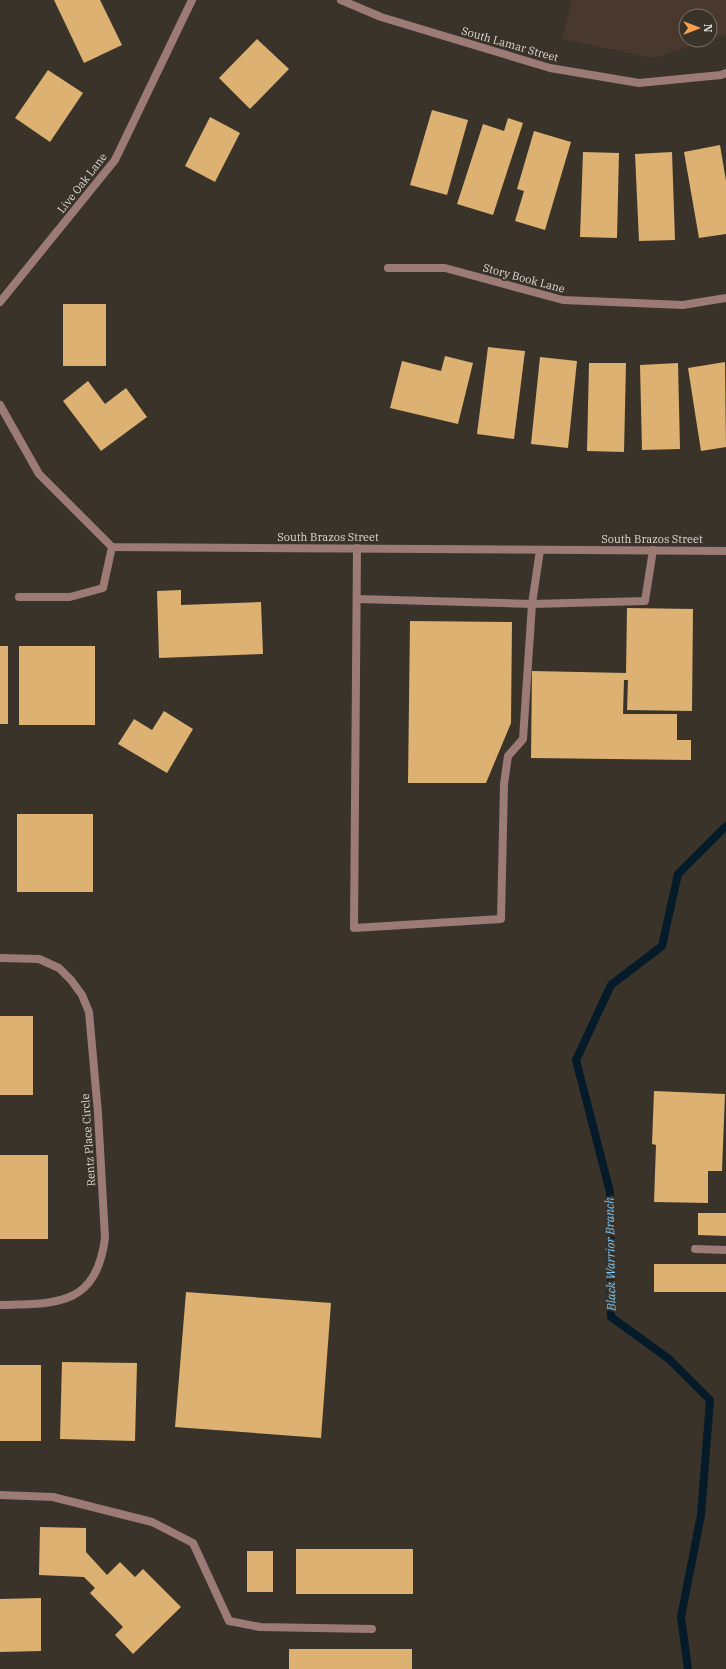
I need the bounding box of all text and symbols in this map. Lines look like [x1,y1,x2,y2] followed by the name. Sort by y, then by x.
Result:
[678,8,718,48] north arrow
[460,23,560,65] street label: South Lamar Street
[701,24,715,33] text: N
[54,150,110,216] street label: Live Oak Lane
[481,260,567,296] street label: Story Book Lane
[277,530,379,544] street label: South Brazos Street
[601,532,703,546] street label: South Brazos Street
[78,1093,98,1187] street label: Rentz Place Circle
[602,1197,619,1312] water label: Black Warrior Branch

